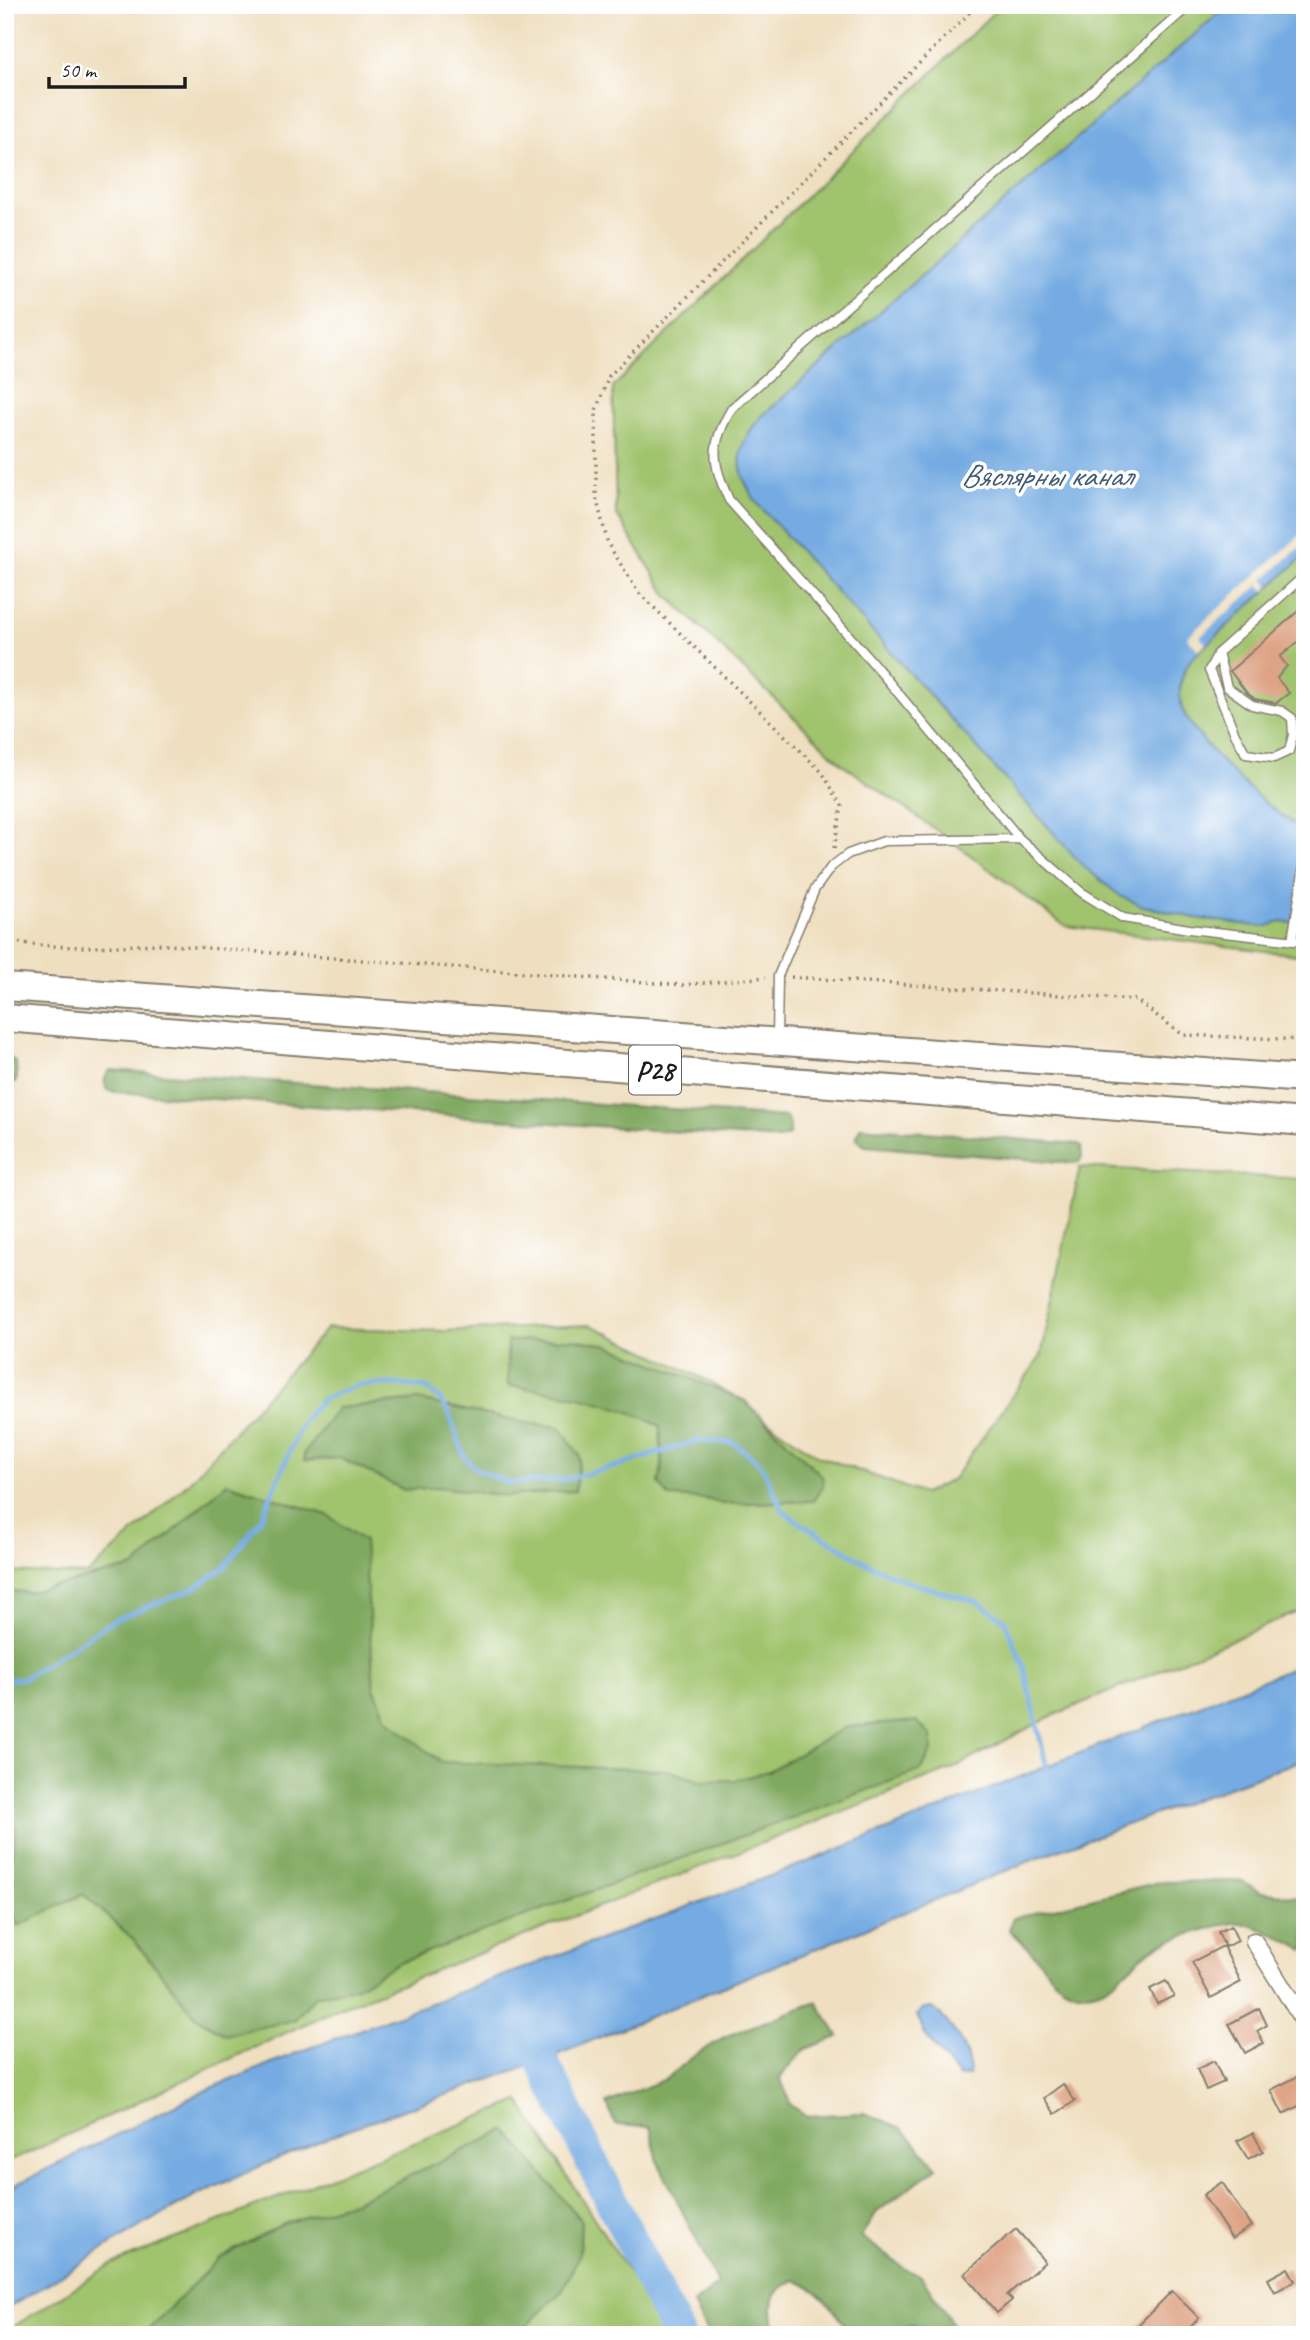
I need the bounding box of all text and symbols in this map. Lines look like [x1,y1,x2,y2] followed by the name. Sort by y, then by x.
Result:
[49,46,186,90] scale bar
[60,57,98,83] text: 50 m
[961,455,1136,496] water label: Вяслярны канал
[629,1046,681,1094] road number: Р28

